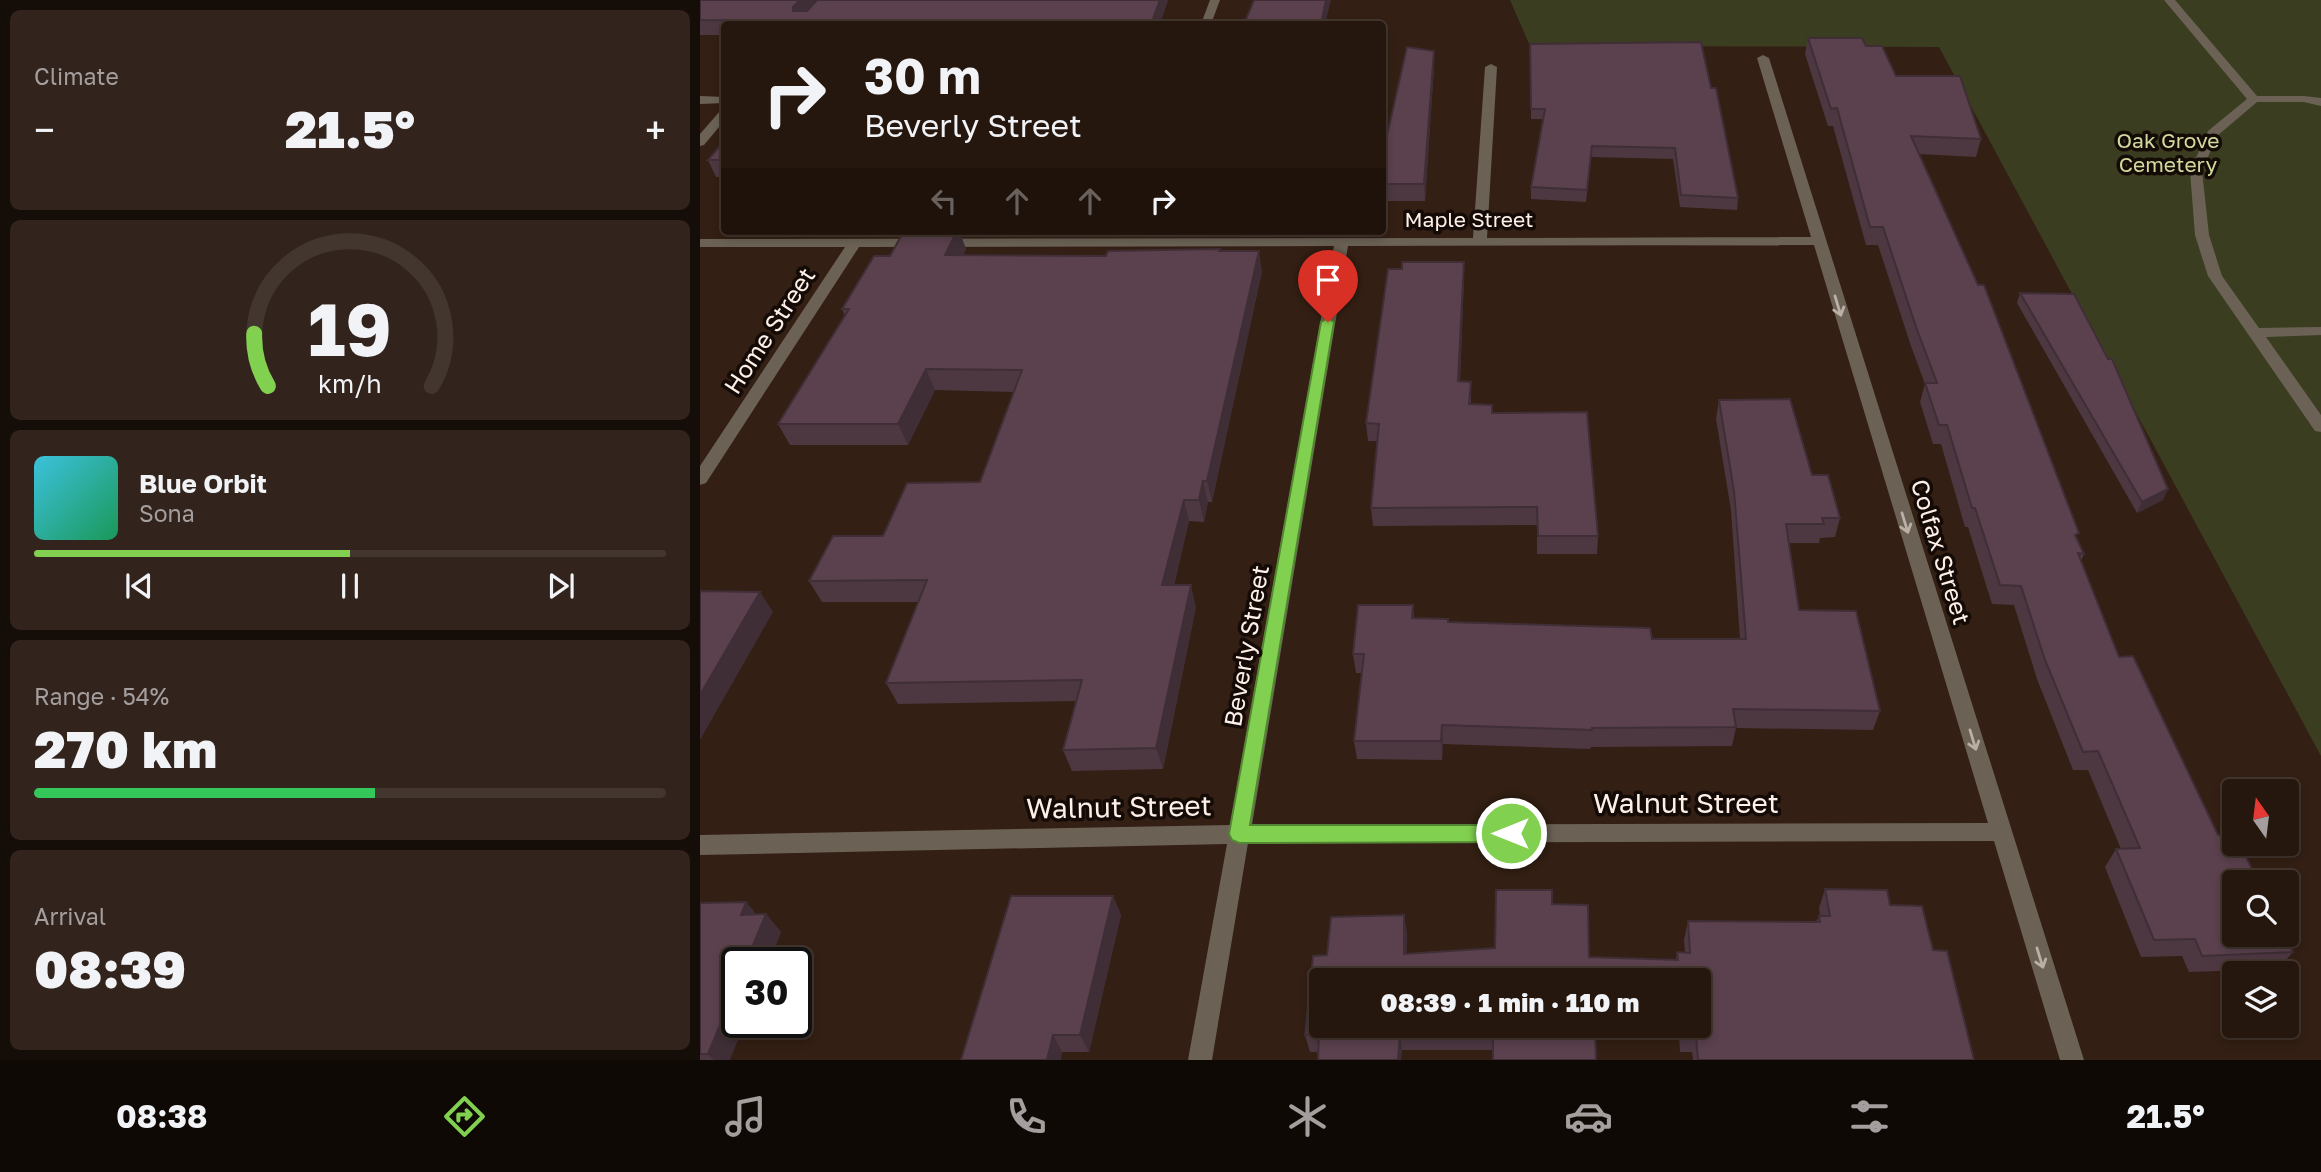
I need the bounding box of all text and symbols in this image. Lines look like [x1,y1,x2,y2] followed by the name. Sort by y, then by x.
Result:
[864,46,981,105] text: 30 m
[749,49,840,140] icon: right
[34,62,119,90] text: Climate
[285,97,415,159] text: 21.5°
[864,106,1082,144] text: Beverly Street
[34,107,55,152] text: −
[645,107,666,152] text: +
[2116,127,2220,177] park label: Oak Grove Cemetery
[925,182,963,220] icon: left
[998,182,1036,220] icon: ahead
[1071,182,1109,220] icon: ahead
[1144,182,1182,220] icon: right
[1405,206,1533,232] street label: Maple Street
[1298,250,1358,322] pin
[1309,261,1347,299] icon: arrive
[717,262,820,399] street label: Home Street
[308,285,392,372] text: 19
[1832,294,1845,316] one-way arrow
[318,368,382,399] text: km/h
[139,468,267,499] text: Blue Orbit
[1906,476,1977,628] street label: Colfax Street
[139,499,195,527] text: Sona
[1899,512,1912,534] one-way arrow
[1217,563,1274,729] street label: Beverly Street
[120,567,158,605] icon: previous
[331,567,369,605] icon: pause
[542,567,580,605] icon: next
[34,682,169,710] text: Range · 54%
[34,717,217,779] text: 270 km
[1967,729,1980,751] one-way arrow
[2222,779,2300,856] north arrow
[2222,779,2299,1038] map controls
[1593,786,1779,819] street label: Walnut Street
[1026,788,1212,825] street label: Walnut Street
[1474,796,1548,870] position arrow
[2222,870,2299,947] button: search
[34,902,106,930] text: Arrival
[34,937,186,999] text: 08:39
[2035,946,2047,968] one-way arrow
[721,947,812,1038] speed limit sign: 30
[2222,961,2299,1038] button: layers
[1381,987,1640,1018] text: 08:39 · 1 min · 110 m
[440,1092,489,1141] icon: directions
[721,1092,770,1141] icon: music
[1002,1092,1051,1141] icon: phone
[1283,1092,1332,1141] icon: climate
[1564,1092,1613,1141] icon: car
[1845,1092,1894,1141] icon: filters
[116,1097,208,1135] text: 08:38
[2127,1097,2205,1135] text: 21.5°

